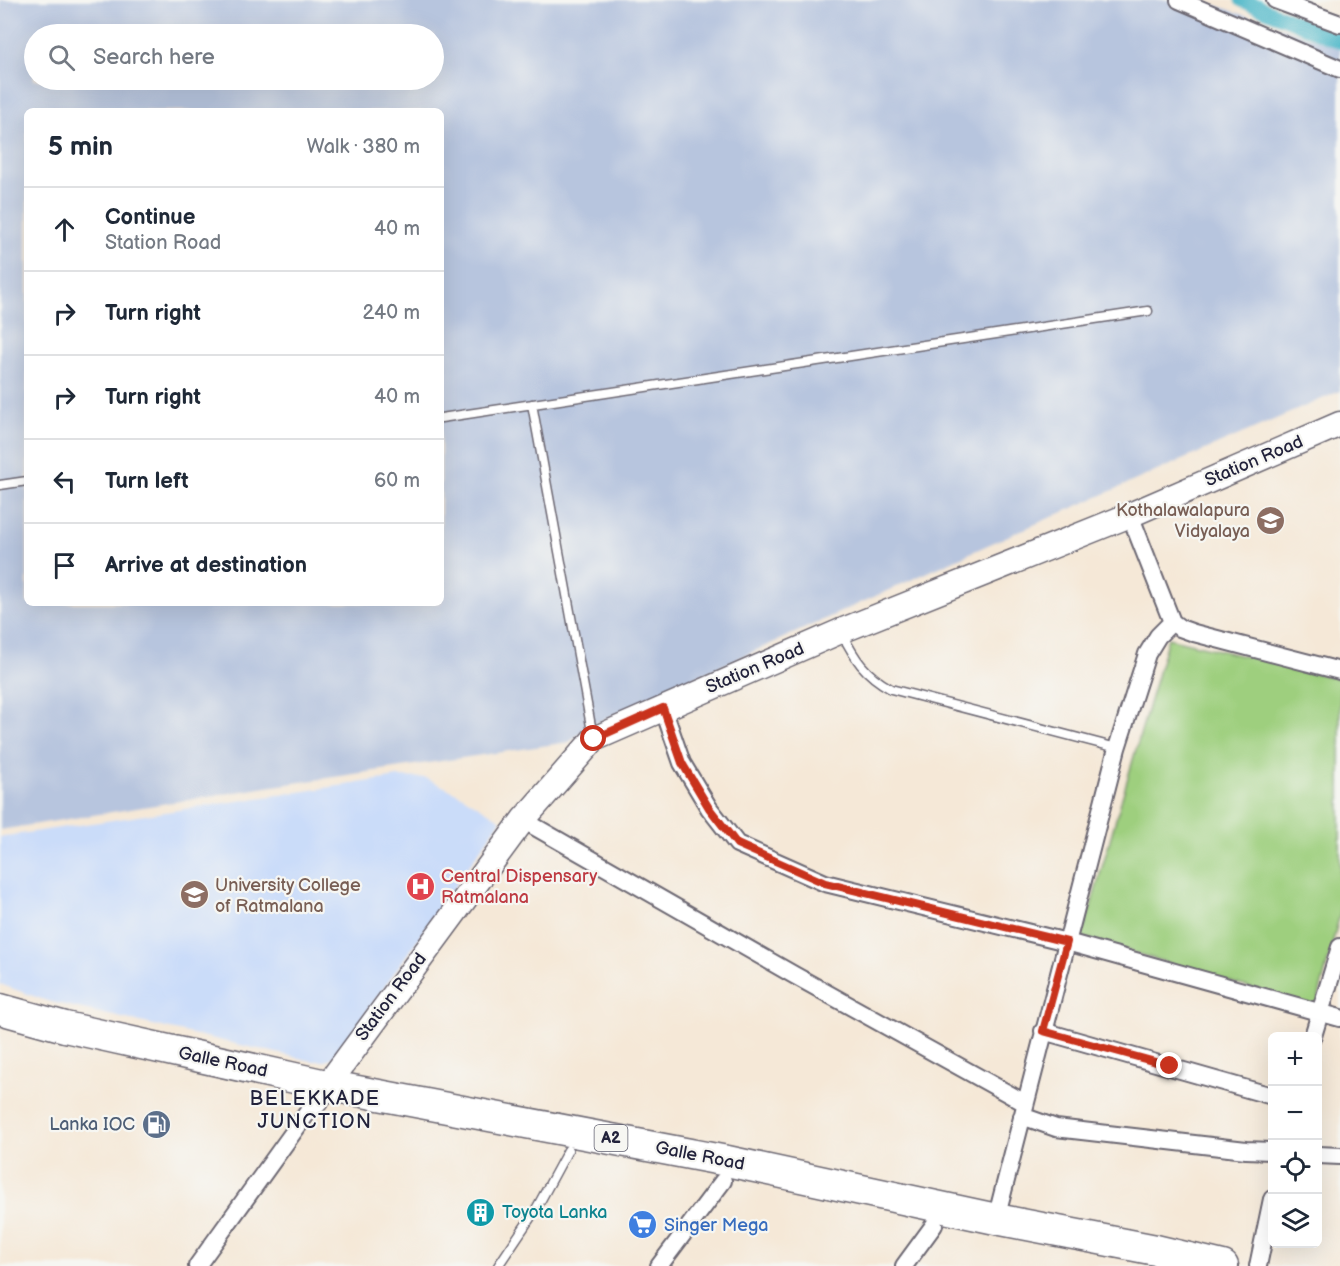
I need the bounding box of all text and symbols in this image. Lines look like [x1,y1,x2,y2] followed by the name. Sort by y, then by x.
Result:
[24,24,444,90] search box
[45,41,78,74] icon: search
[93,44,215,71] text: Search here
[48,132,113,163] text: 5 min
[307,135,420,159] text: Walk · 380 m
[105,204,195,231] text: Continue
[48,213,81,246] icon: ahead
[374,217,420,241] text: 40 m
[105,231,221,255] text: Station Road
[48,297,81,330] icon: right
[105,300,201,327] text: Turn right
[363,301,420,325] text: 240 m
[48,381,81,414] icon: right
[105,384,201,411] text: Turn right
[374,385,420,409] text: 40 m
[1202,431,1306,491] street label: Station Road
[48,465,81,498] icon: left
[105,468,189,495] text: Turn left
[374,469,420,493] text: 60 m
[1116,500,1250,542] place label: Kothalawalapura Vidyalaya
[1255,504,1287,536] school or university icon: Kothalawalapura Vidyalaya
[48,549,81,582] icon: arrive
[105,552,307,579] text: Arrive at destination
[703,638,807,698] street label: Station Road
[580,725,606,751] route start
[441,866,598,908] place label: Central Dispensary Ratmalana
[404,870,436,902] hospital icon: Central Dispensary Ratmalana
[215,875,361,917] place label: University College of Ratmalana
[178,879,210,911] school or university icon: University College of Ratmalana
[351,949,431,1045] street label: Station Road
[1268,1032,1322,1248] map controls
[1268,1032,1322,1086] button: +
[176,1042,270,1082] street label: Galle Road
[1156,1052,1182,1078] route end
[1268,1086,1322,1140] button: −
[250,1087,380,1134] district label: BELEKKADE JUNCTION
[140,1108,172,1140] fuel station icon: Lanka IOC
[49,1114,135,1135] place label: Lanka IOC
[594,1125,628,1151] road number: A2
[654,1137,746,1175] street label: Galle Road
[1268,1140,1322,1194] button: locate
[1268,1194,1322,1248] button: layers
[465,1196,497,1228] building icon: Toyota Lanka
[502,1202,607,1223] place label: Toyota Lanka
[627,1209,659,1241] supermarket icon: Singer Mega
[664,1215,769,1236] place label: Singer Mega

